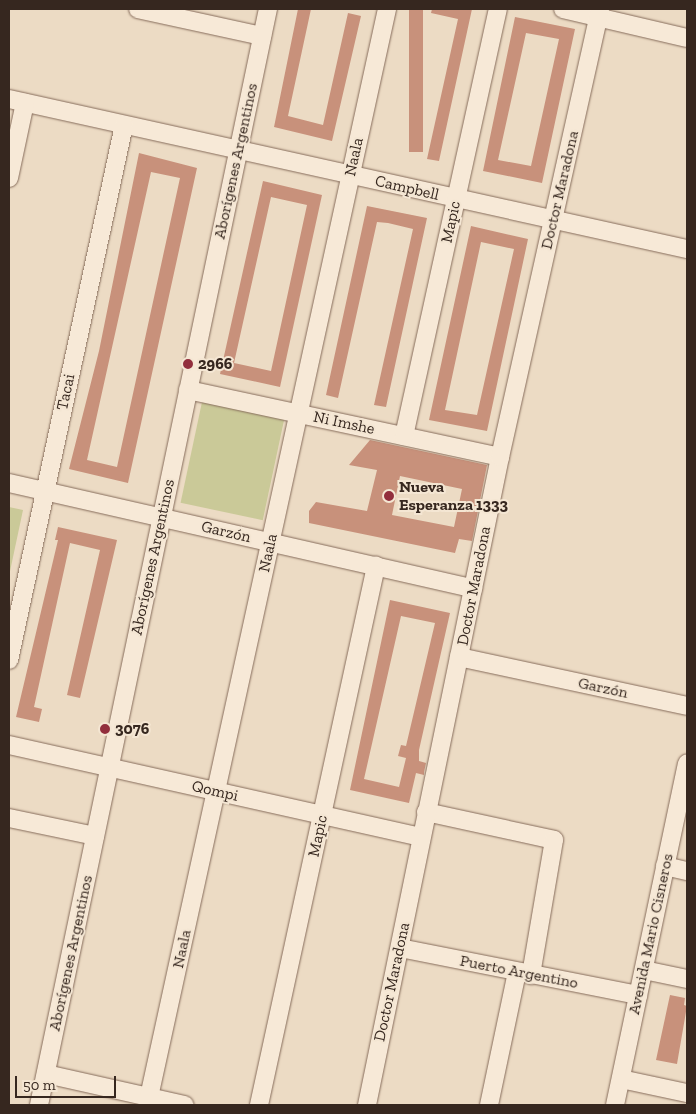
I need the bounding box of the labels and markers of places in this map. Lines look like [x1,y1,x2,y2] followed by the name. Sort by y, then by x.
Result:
[198,354,232,374] place label: 2966
[182,358,194,370] marker: 2966
[399,477,508,515] place label: Nueva Esperanza 1333
[383,490,395,502] marker: Nueva Esperanza 1333
[115,719,149,739] place label: 3076
[99,723,111,735] marker: 3076

